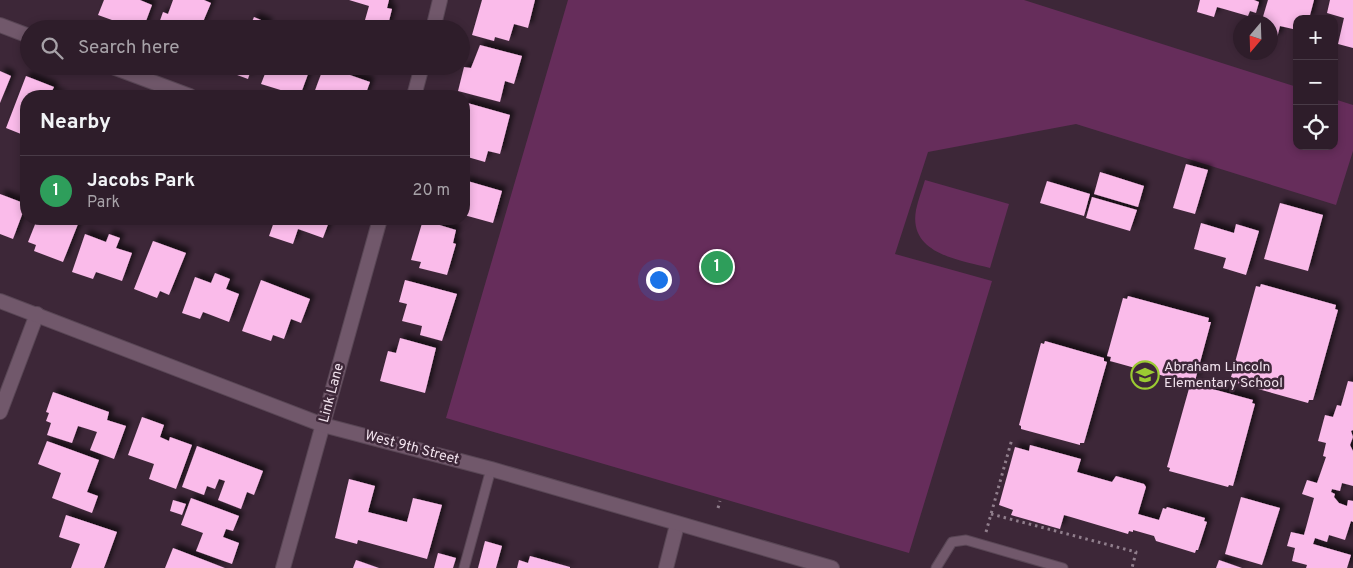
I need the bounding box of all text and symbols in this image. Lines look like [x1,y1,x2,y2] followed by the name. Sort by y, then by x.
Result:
[1233,15,1278,60] north arrow
[1293,15,1338,150] map controls
[1293,15,1338,60] button: +
[20,20,470,75] search box
[38,34,66,62] icon: search
[78,36,180,60] text: Search here
[1293,60,1338,105] button: −
[1293,105,1338,150] button: locate
[40,109,111,136] text: Nearby
[87,169,195,193] text: Jacobs Park
[53,181,59,201] text: 1
[413,181,450,201] text: 20 m
[87,193,120,213] text: Park
[701,248,733,286] pin: 1
[646,267,672,293] your location
[1164,359,1283,392] place label: Abraham Lincoln Elementary School
[1130,360,1160,390] school or university icon: Abraham Lincoln Elementary School
[316,361,348,425] street label: Link Lane
[363,427,461,469] street label: West 9th Street

